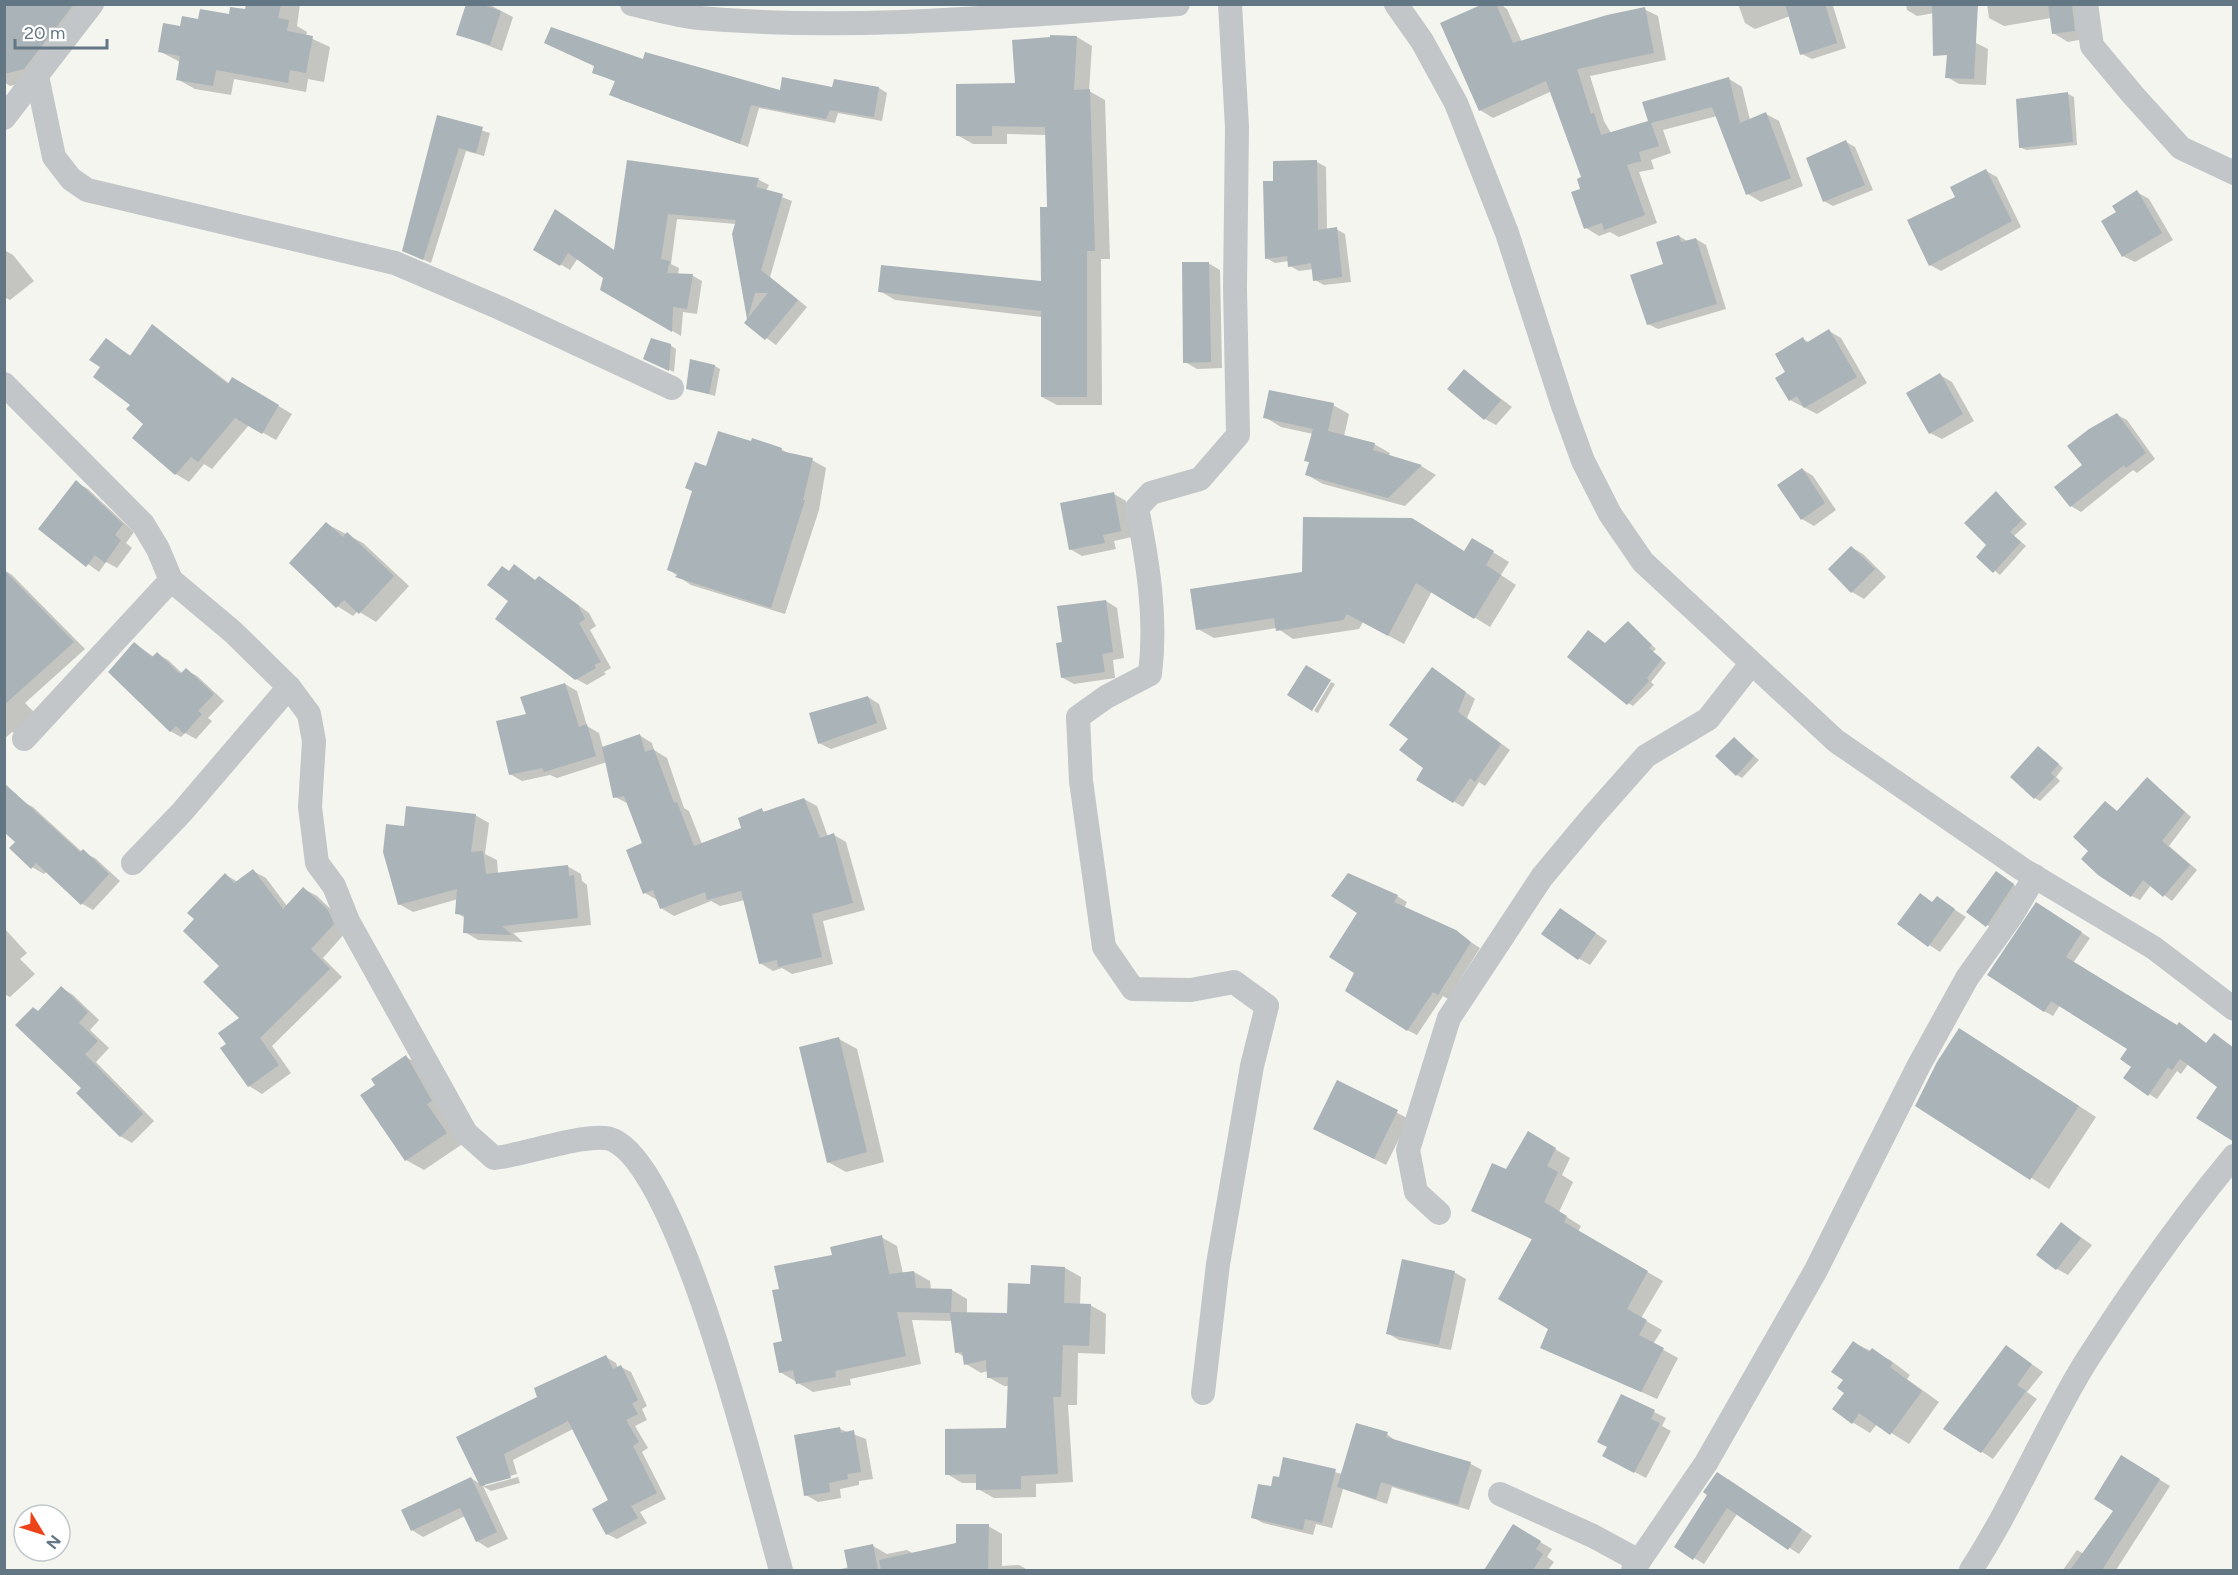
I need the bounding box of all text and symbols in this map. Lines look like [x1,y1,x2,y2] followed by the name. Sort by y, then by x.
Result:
[15,12,106,50] scale bar
[24,22,65,44] text: 20 m
[12,1503,72,1563] north arrow
[42,1531,65,1553] text: N

